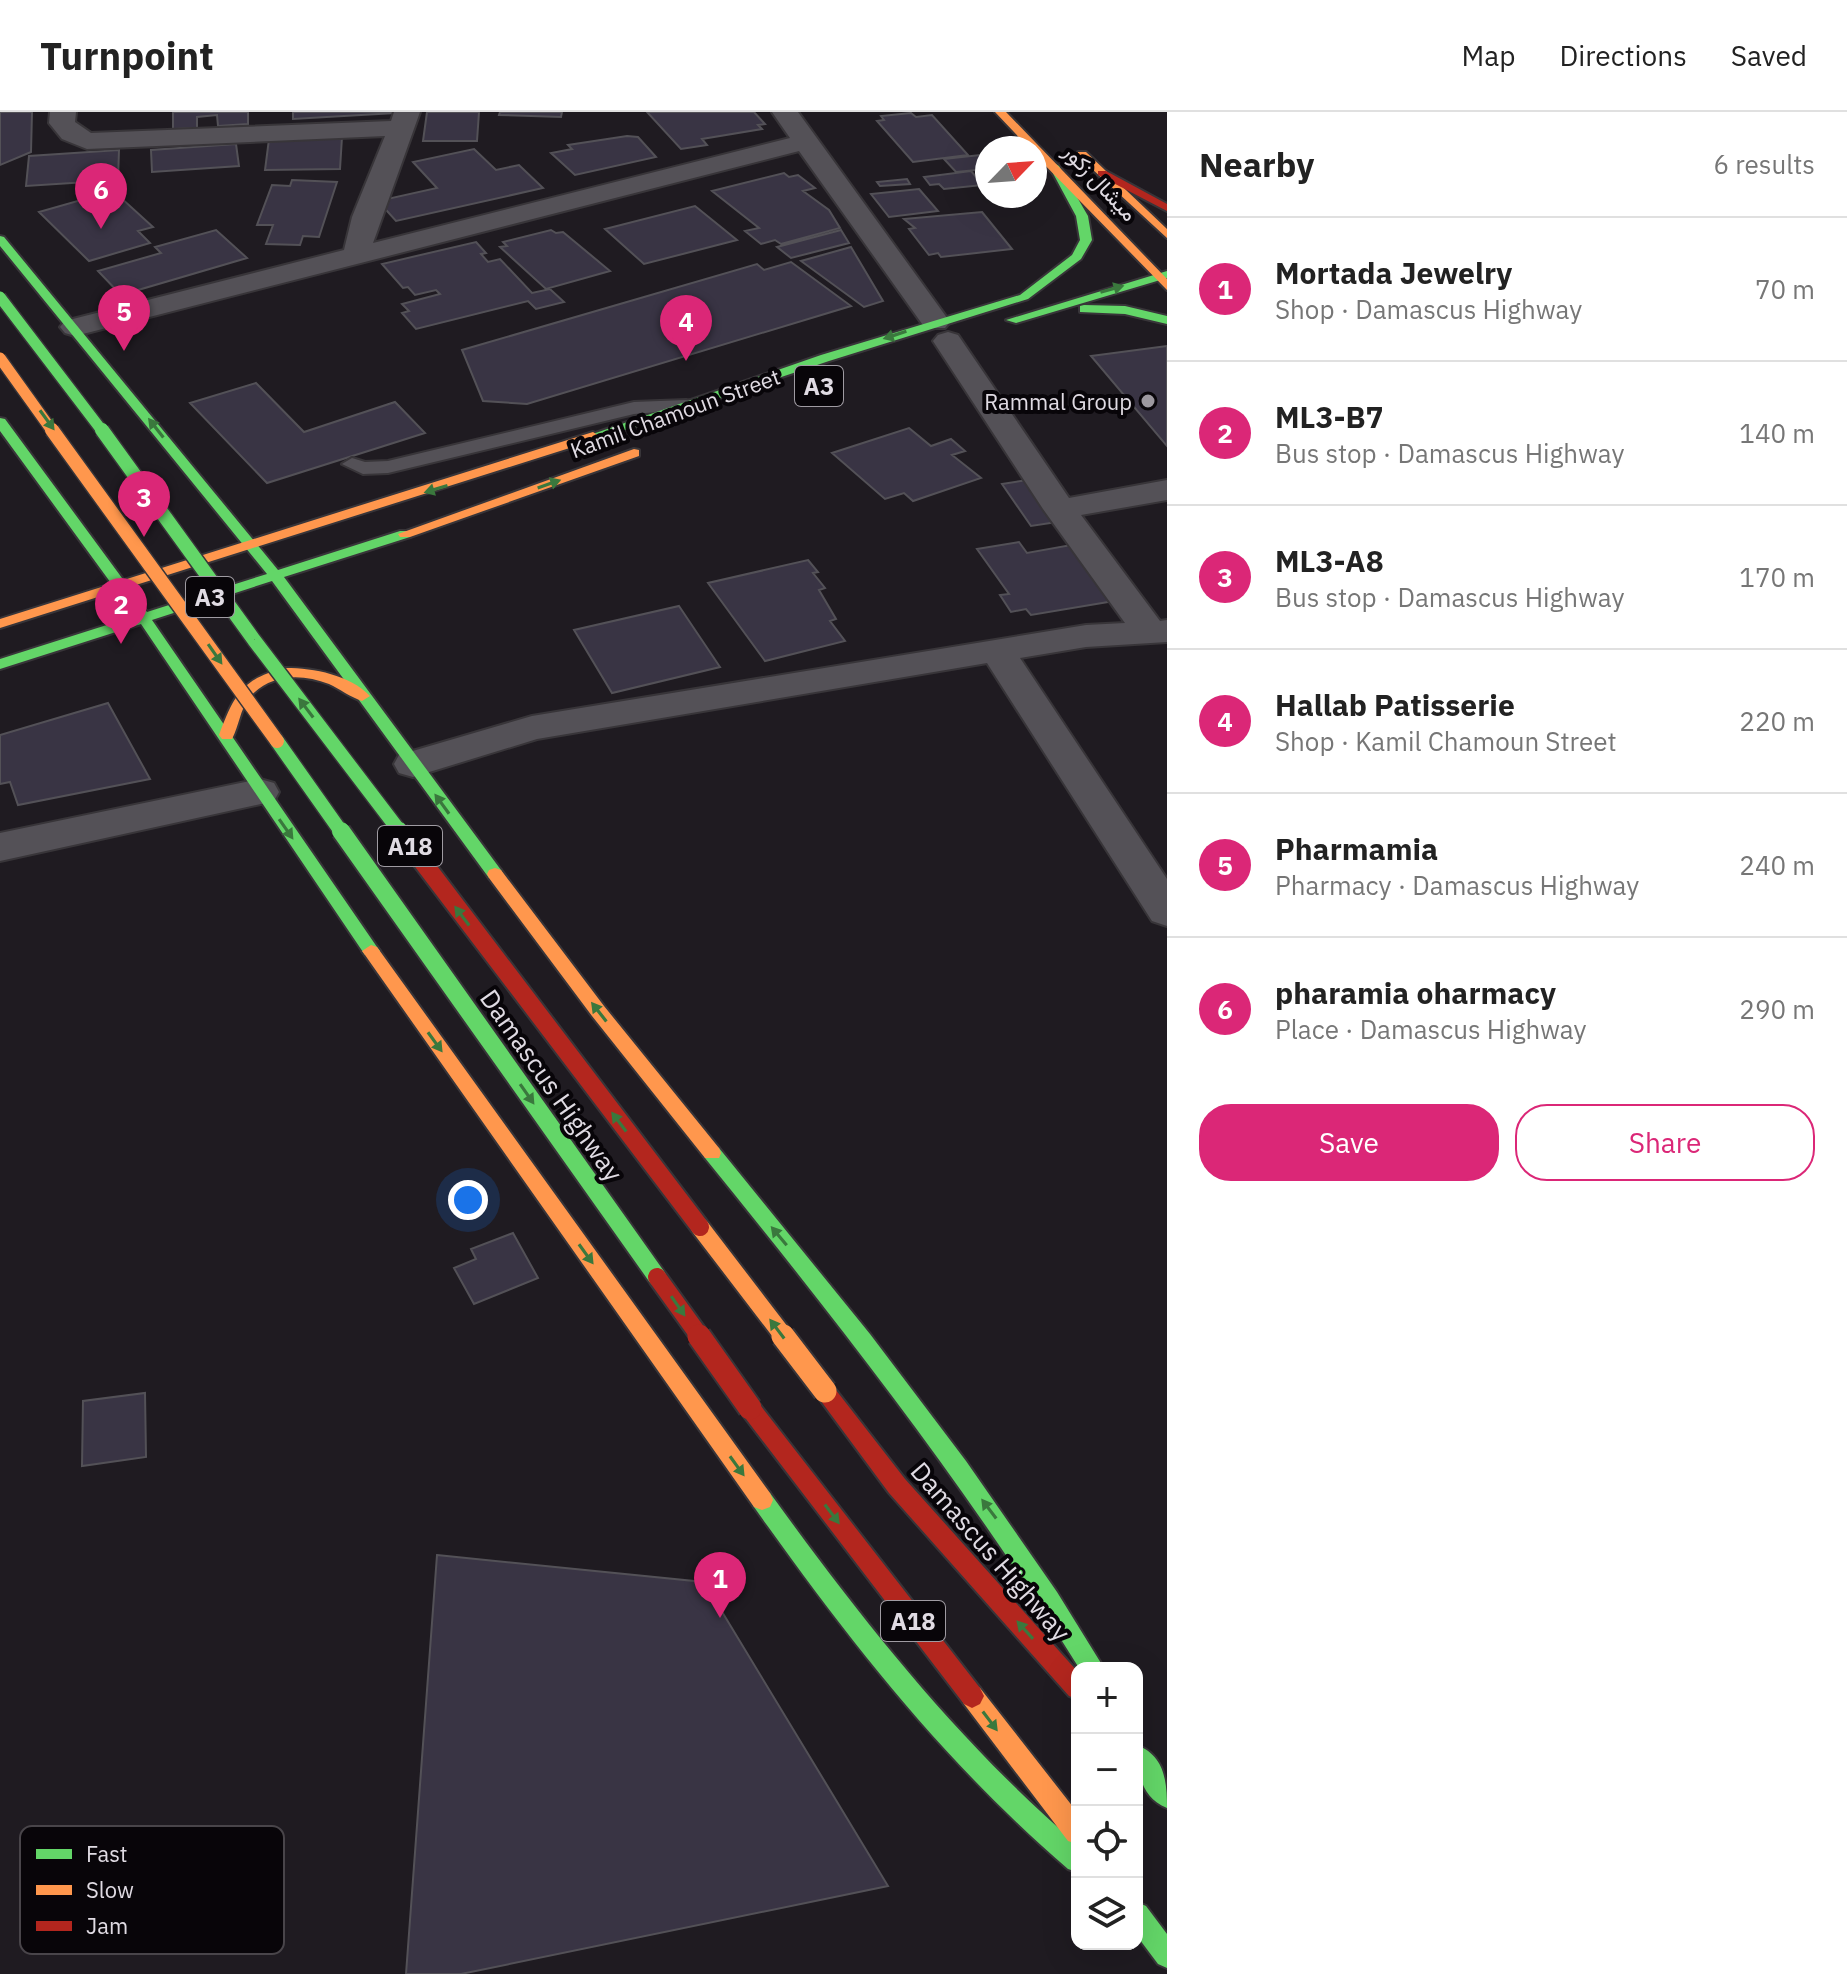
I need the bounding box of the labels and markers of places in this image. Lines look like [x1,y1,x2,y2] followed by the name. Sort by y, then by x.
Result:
[75,163,127,229] pin: 6
[98,285,150,351] pin: 5
[660,295,712,361] pin: 4
[984,387,1132,416] place label: Rammal Group
[1139,392,1157,410] marker: Rammal Group
[118,471,170,537] pin: 3
[95,578,147,644] pin: 2
[694,1552,746,1618] pin: 1

